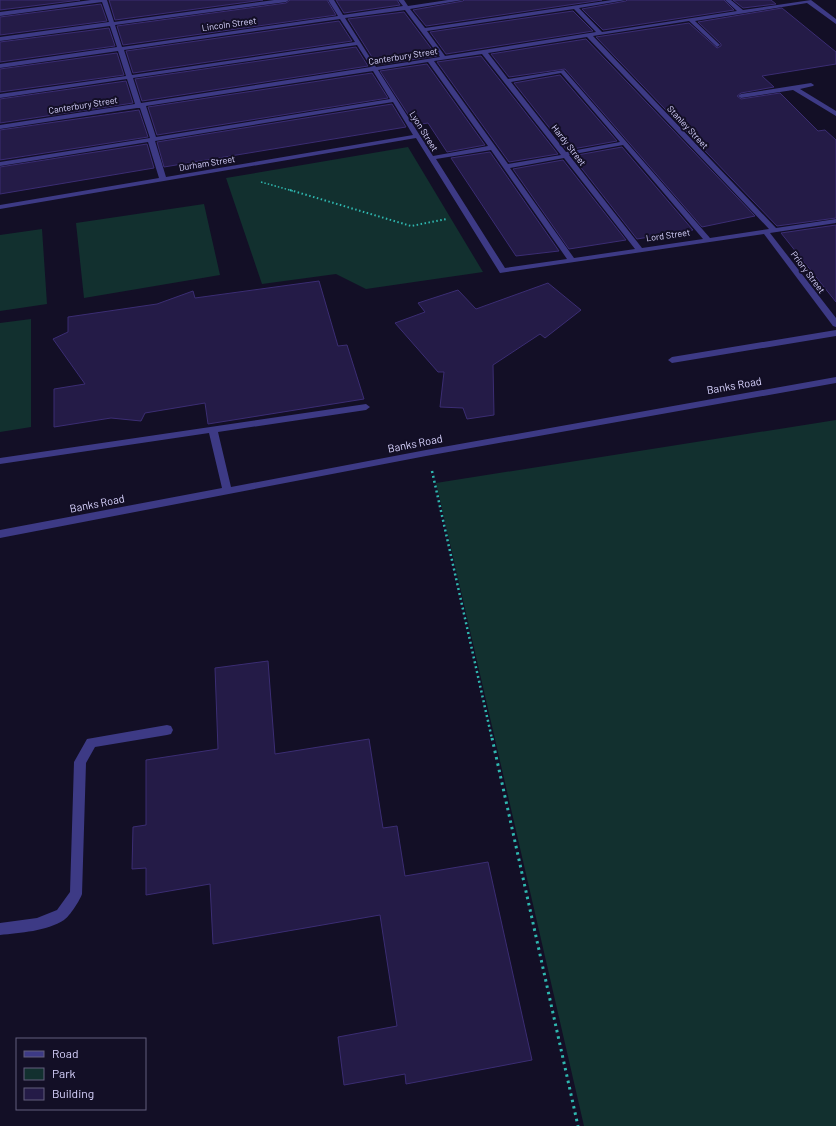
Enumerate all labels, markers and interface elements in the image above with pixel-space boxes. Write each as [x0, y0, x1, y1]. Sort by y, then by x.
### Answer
street label: Lincoln Street [201, 15, 257, 33]
street label: Canterbury Street [368, 45, 438, 67]
street label: Canterbury Street [48, 94, 118, 116]
street label: Stanley Street [665, 103, 711, 151]
street label: Lyon Street [407, 109, 441, 153]
street label: Hardy Street [550, 122, 588, 168]
street label: Durham Street [178, 153, 236, 173]
street label: Lord Street [645, 226, 691, 244]
street label: Priory Street [789, 249, 827, 295]
street label: Banks Road [705, 374, 763, 396]
street label: Banks Road [386, 431, 444, 455]
street label: Banks Road [68, 491, 126, 515]
legend [16, 1038, 146, 1110]
text: Road [52, 1046, 79, 1060]
text: Park [52, 1066, 76, 1080]
text: Building [52, 1086, 94, 1100]

